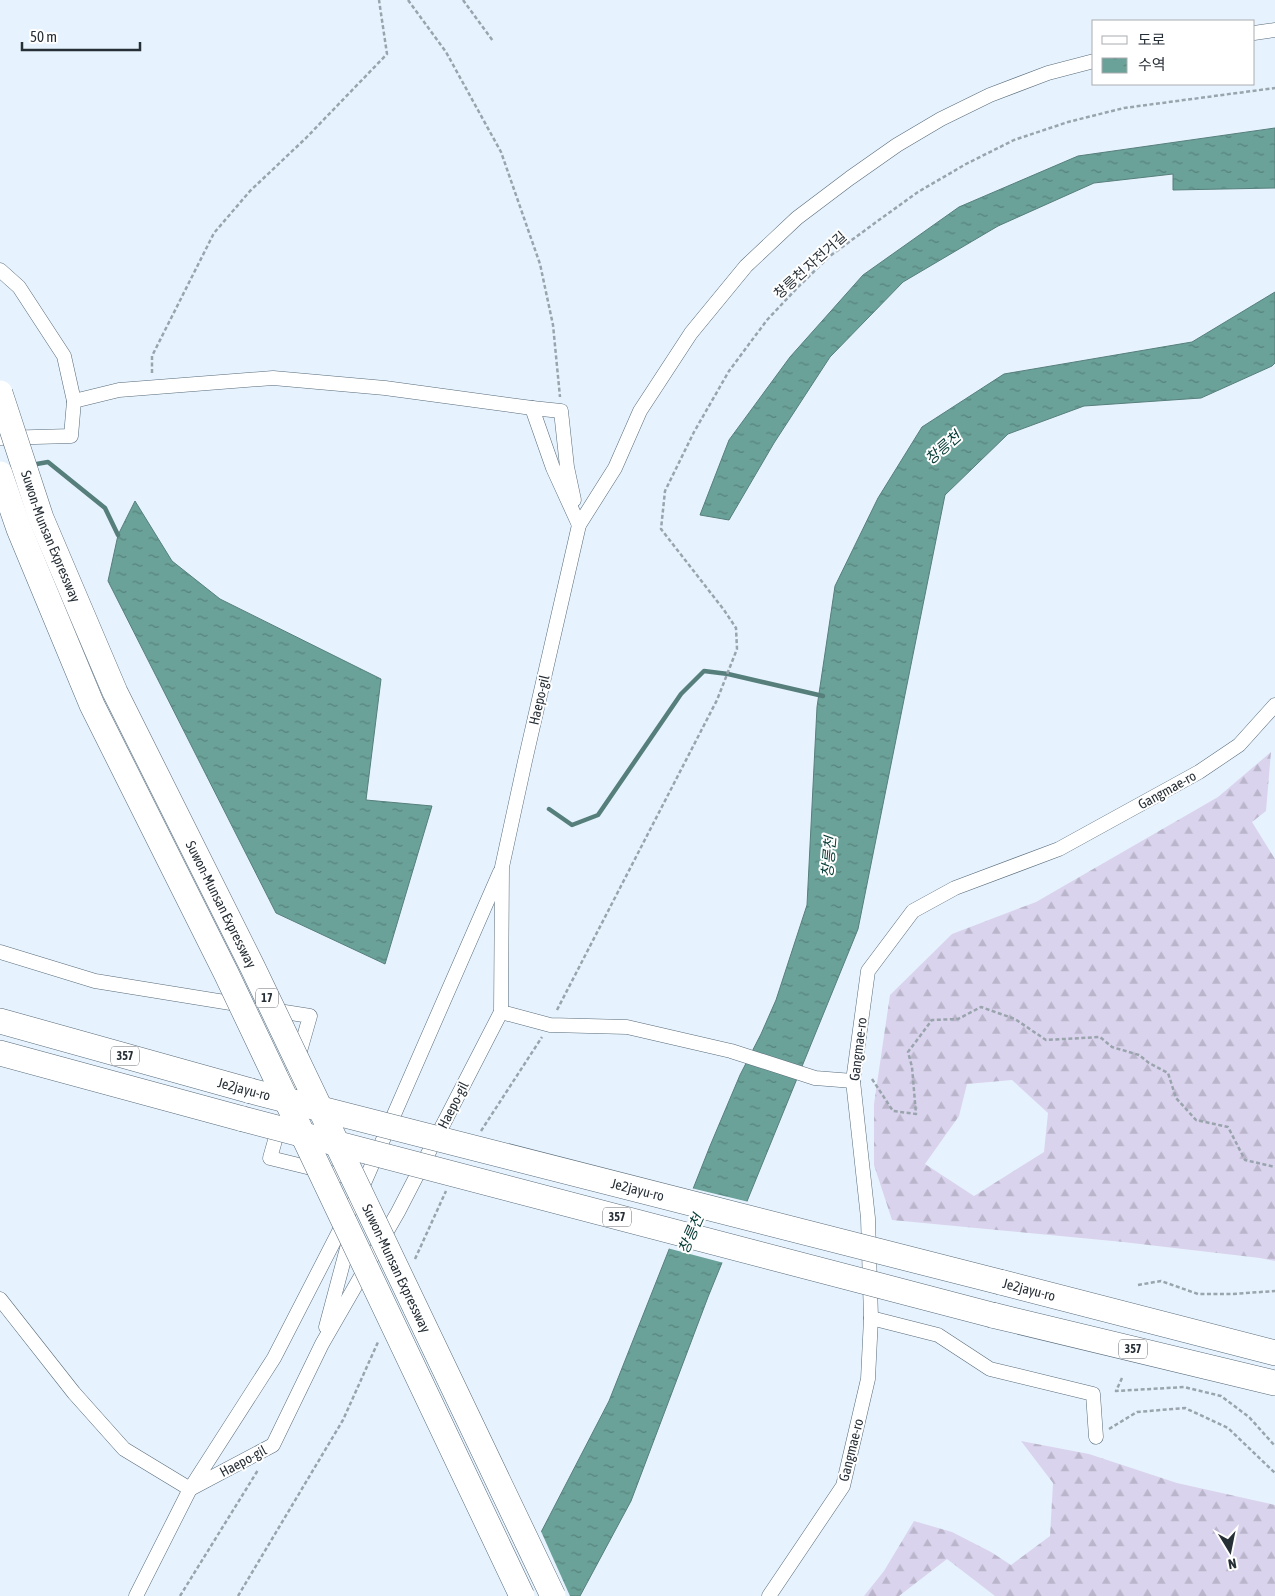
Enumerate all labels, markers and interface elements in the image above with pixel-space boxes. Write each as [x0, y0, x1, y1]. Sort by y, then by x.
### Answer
scale bar [22, 20, 140, 52]
legend [1092, 20, 1255, 85]
text: 50 m [30, 28, 57, 45]
text: 도로 [1138, 31, 1166, 48]
text: 수역 [1138, 56, 1166, 73]
street label: 창릉천 자전거길 [770, 228, 850, 302]
water label: 창릉천 [921, 426, 966, 468]
street label: Suwon-Munsan Expressway [18, 468, 84, 605]
street label: Haepo-gil [526, 673, 553, 726]
street label: Gangmae-ro [1135, 768, 1199, 812]
water label: 창릉천 [818, 833, 839, 878]
street label: Suwon-Munsan Expressway [183, 838, 260, 971]
road number: 17 [256, 988, 278, 1008]
street label: Gangmae-ro [846, 1016, 870, 1082]
road number: 357 [111, 1046, 139, 1066]
street label: Je2jayu-ro [216, 1074, 272, 1104]
street label: Haepo-gil [434, 1079, 472, 1131]
street label: Je2jayu-ro [610, 1175, 666, 1204]
street label: Suwon-Munsan Expressway [359, 1202, 434, 1335]
road number: 357 [603, 1208, 631, 1226]
water label: 창릉천 [674, 1209, 708, 1256]
street label: Je2jayu-ro [1001, 1275, 1057, 1304]
road number: 357 [1119, 1340, 1147, 1358]
street label: Gangmae-ro [836, 1417, 866, 1483]
street label: Haepo-gil [217, 1442, 269, 1480]
north arrow [1205, 1526, 1255, 1576]
text: N [1227, 1555, 1238, 1572]

